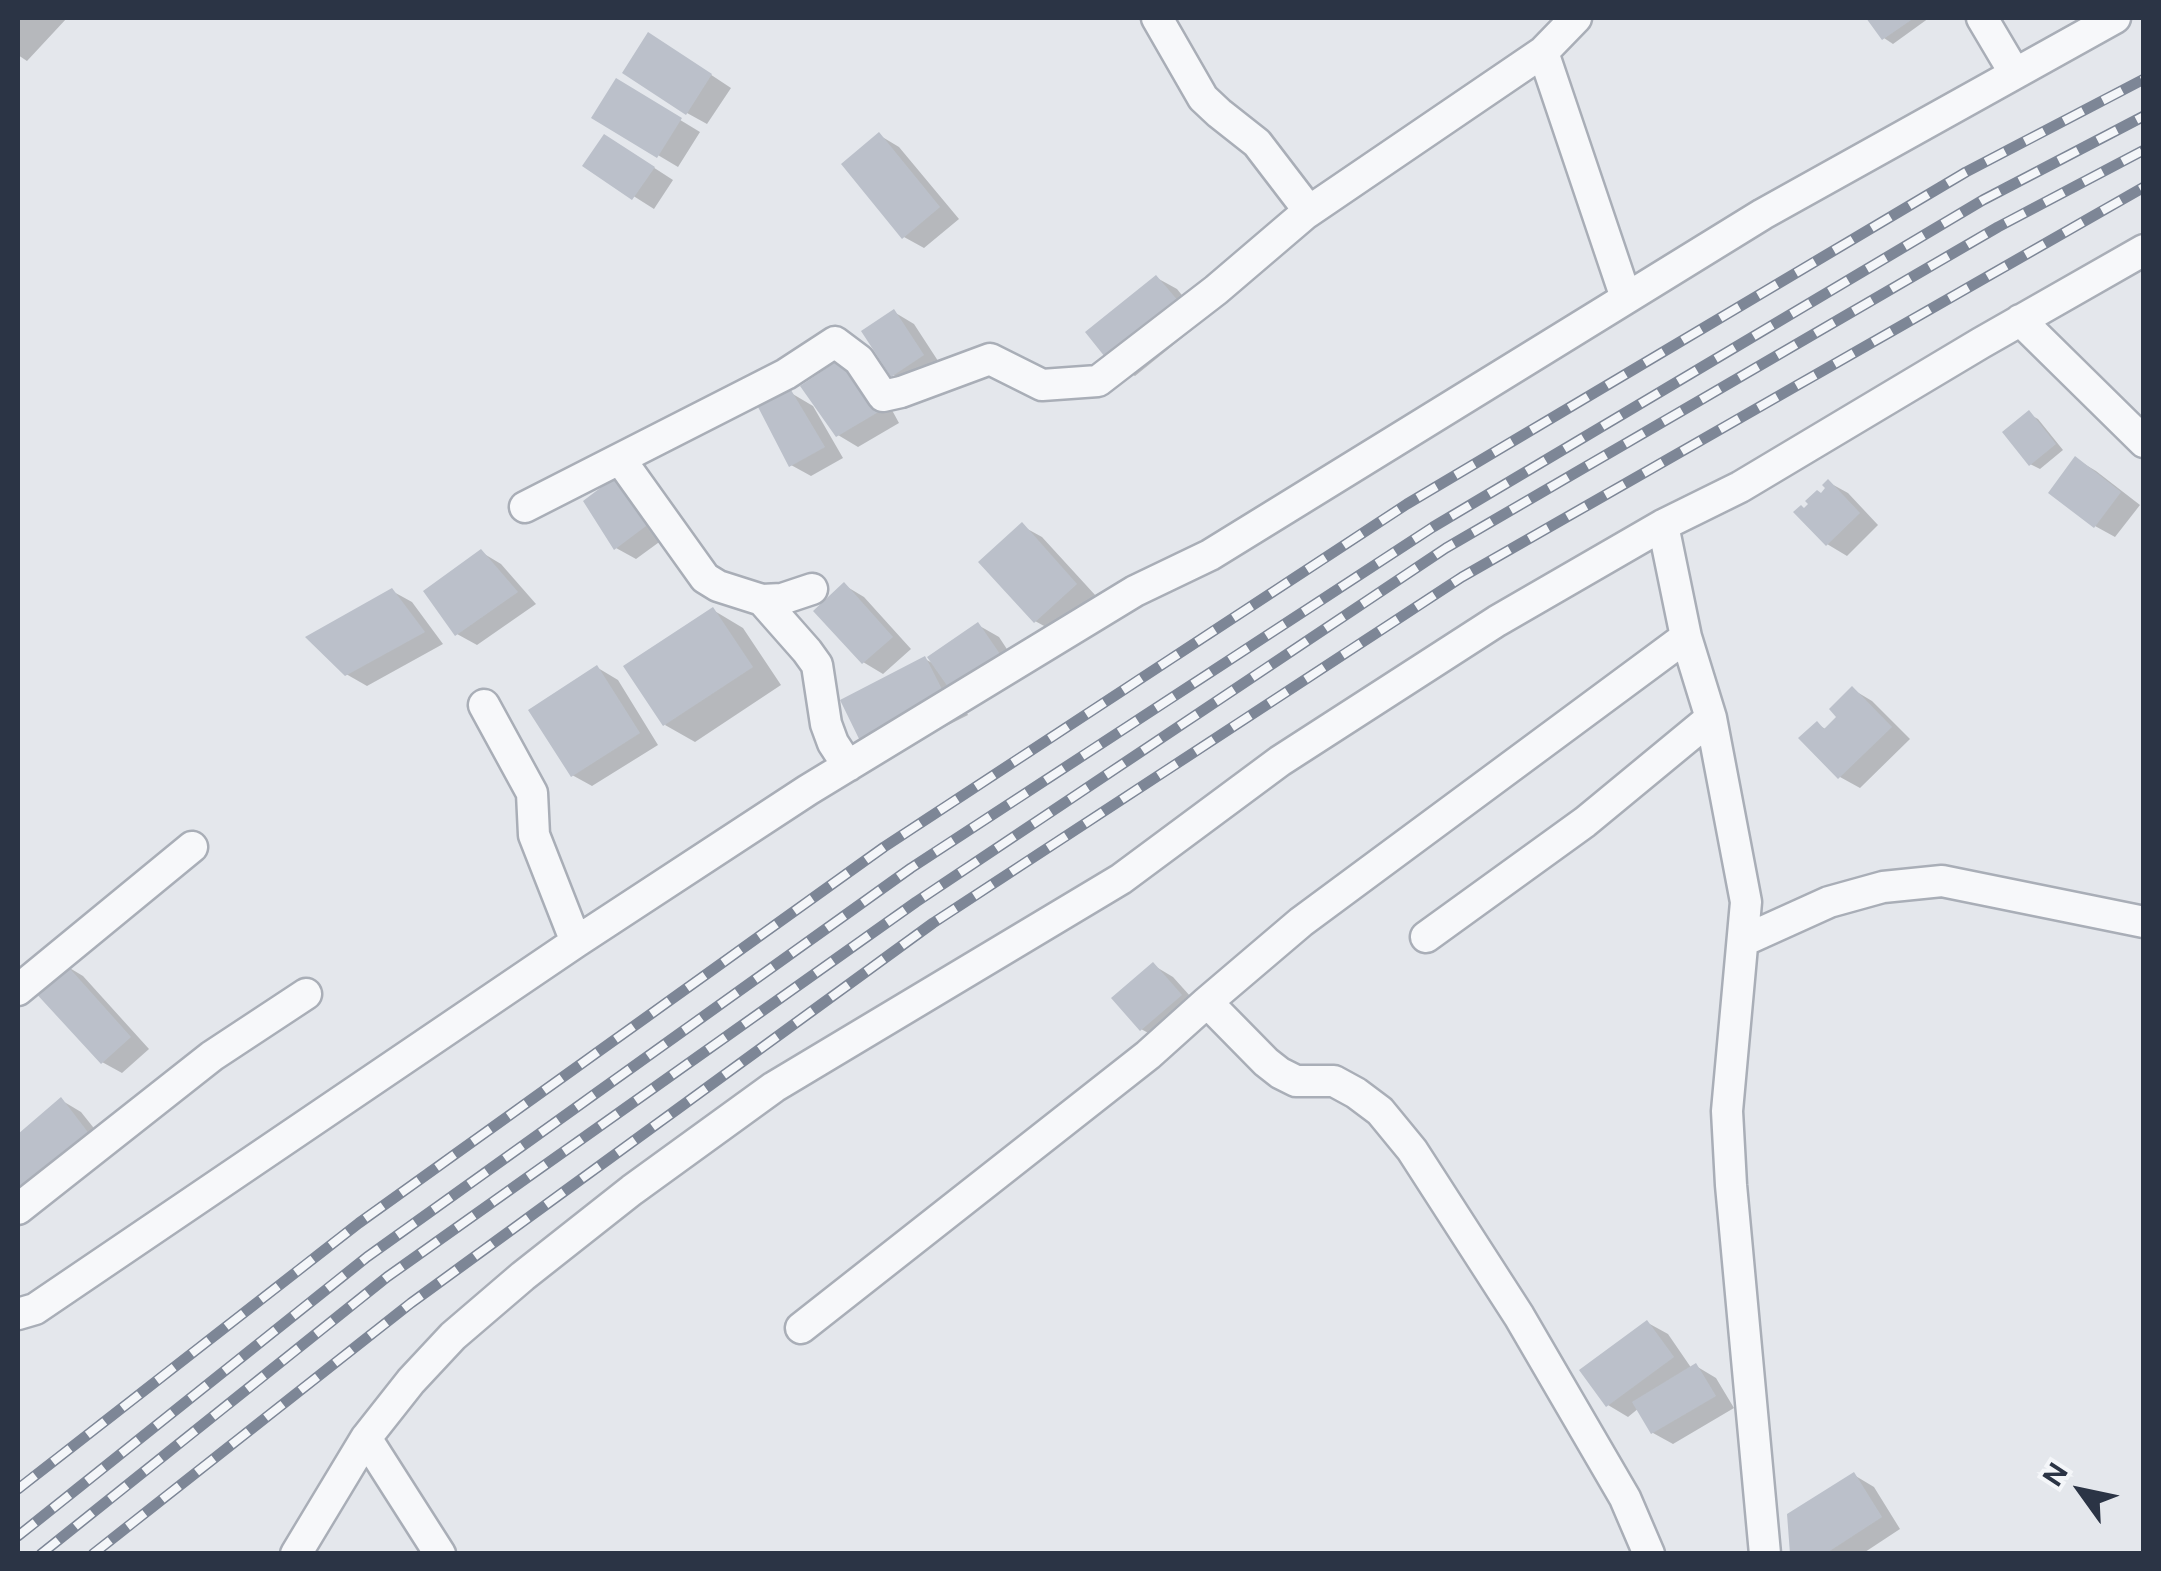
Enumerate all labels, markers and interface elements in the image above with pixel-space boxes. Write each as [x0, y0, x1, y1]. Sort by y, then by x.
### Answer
north arrow [2031, 1441, 2131, 1541]
text: N [2034, 1456, 2076, 1493]

